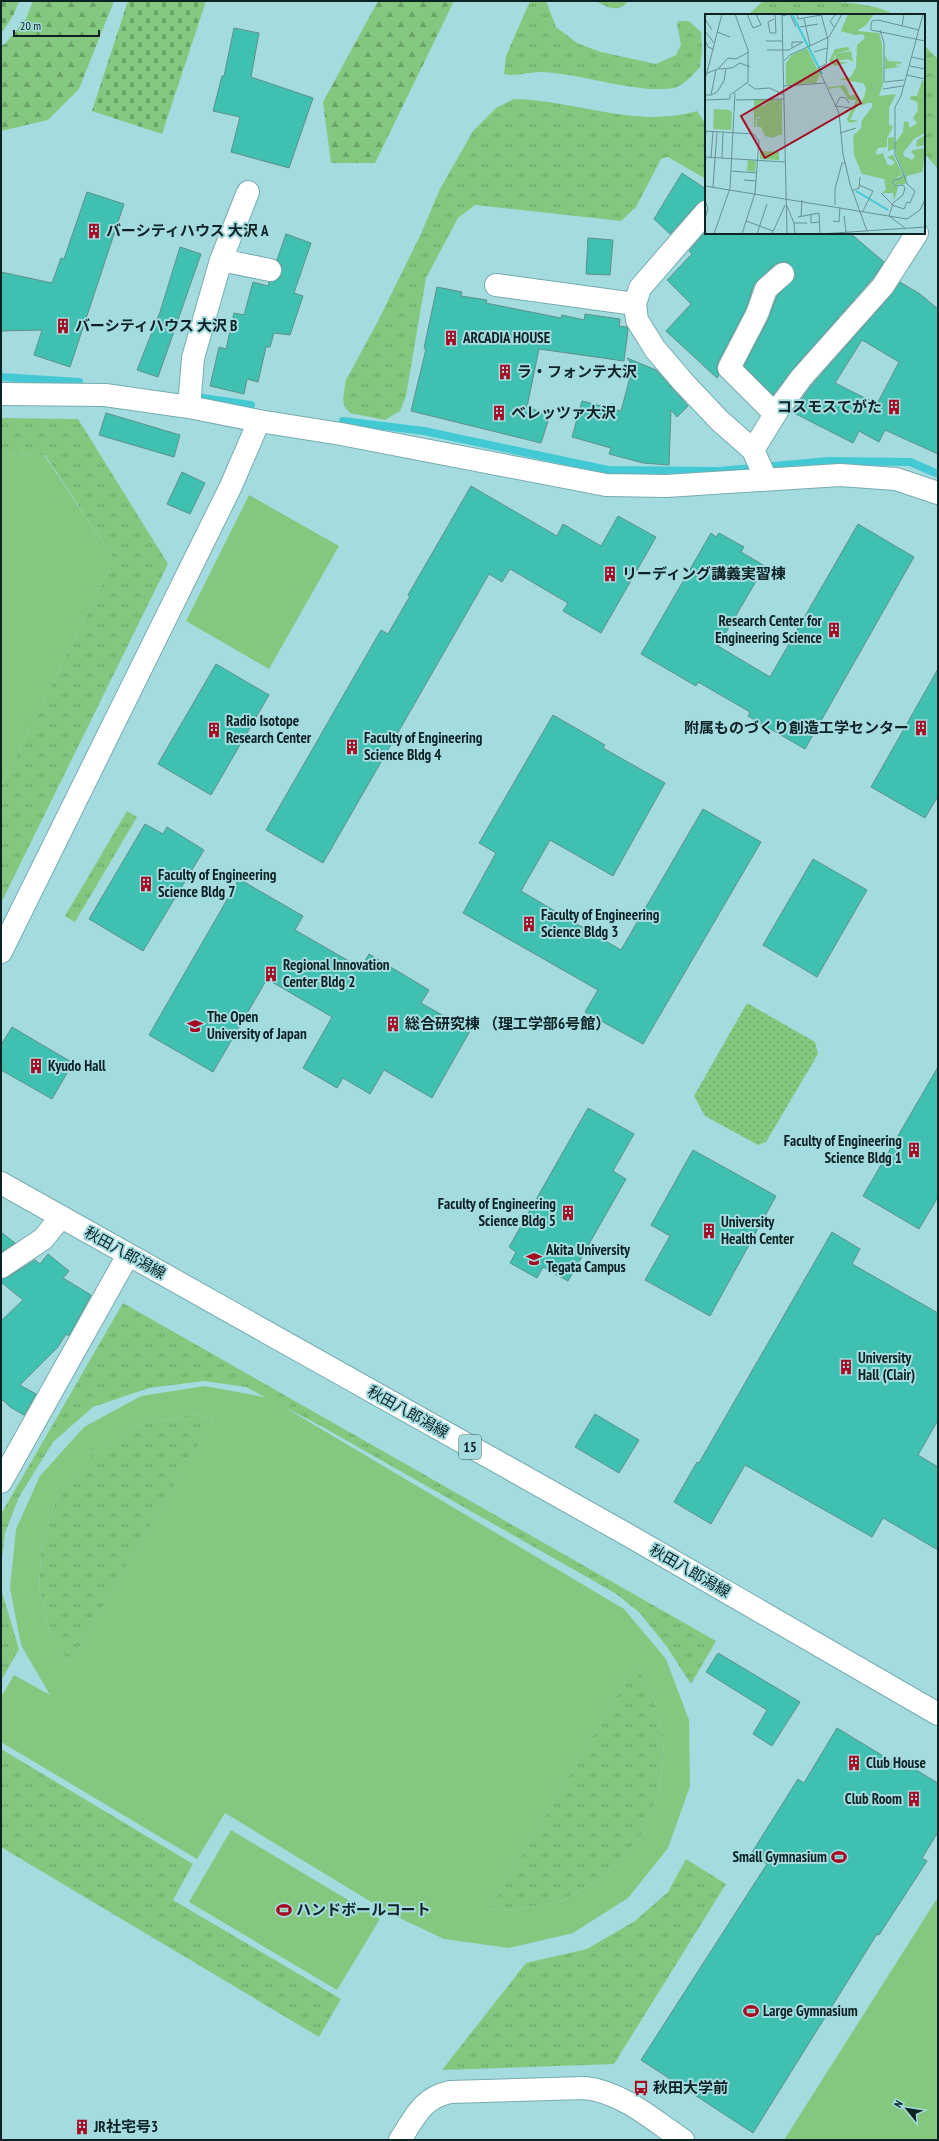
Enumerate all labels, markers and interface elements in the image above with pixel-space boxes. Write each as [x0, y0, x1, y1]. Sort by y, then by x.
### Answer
scale bar [14, 12, 99, 38]
inset map [705, 14, 925, 234]
text: 20 m [20, 18, 41, 33]
place label: バーシティハウス 大沢 A [106, 221, 269, 240]
building icon: バーシティハウス 大沢 A [85, 222, 103, 240]
place label: バーシティハウス 大沢 B [75, 316, 237, 335]
building icon: バーシティハウス 大沢 B [54, 317, 72, 335]
place label: ARCADIA HOUSE [462, 328, 550, 347]
building icon: ARCADIA HOUSE [442, 329, 460, 347]
place label: ラ・フォンテ大沢 [517, 362, 637, 381]
building icon: ラ・フォンテ大沢 [496, 363, 514, 381]
place label: コスモスてがた [777, 397, 882, 416]
building icon: コスモスてがた [885, 398, 903, 416]
place label: ベレッツァ大沢 [511, 403, 616, 422]
building icon: ベレッツァ大沢 [490, 404, 508, 422]
place label: リーディング講義実習棟 [622, 564, 786, 583]
building icon: リーディング講義実習棟 [601, 565, 619, 583]
place label: Research Center for Engineering Science [715, 611, 823, 647]
building icon: Research Center for Engineering Science [825, 621, 843, 639]
place label: Radio Isotope Research Center [226, 711, 312, 747]
place label: 附属ものづくり創造工学センター [684, 718, 909, 737]
building icon: 附属ものづくり創造工学センター [912, 719, 930, 737]
building icon: Radio Isotope Research Center [205, 721, 223, 739]
place label: Faculty of Engineering Science Bldg 4 [364, 728, 483, 764]
building icon: Faculty of Engineering Science Bldg 4 [343, 738, 361, 756]
place label: Faculty of Engineering Science Bldg 7 [158, 865, 277, 901]
building icon: Faculty of Engineering Science Bldg 7 [137, 875, 155, 893]
place label: Faculty of Engineering Science Bldg 3 [541, 905, 660, 941]
building icon: Faculty of Engineering Science Bldg 3 [520, 915, 538, 933]
place label: Regional Innovation Center Bldg 2 [283, 955, 390, 991]
building icon: Regional Innovation Center Bldg 2 [262, 965, 280, 983]
place label: The Open University of Japan [207, 1007, 307, 1043]
place label: 総合研究棟 （理工学部6号館） [405, 1014, 610, 1033]
building icon: 総合研究棟 （理工学部6号館） [384, 1015, 402, 1033]
school or university icon: The Open University of Japan [186, 1017, 204, 1035]
place label: Kyudo Hall [48, 1056, 106, 1075]
building icon: Kyudo Hall [27, 1057, 45, 1075]
place label: Faculty of Engineering Science Bldg 1 [784, 1131, 902, 1167]
building icon: Faculty of Engineering Science Bldg 1 [905, 1141, 923, 1159]
place label: Faculty of Engineering Science Bldg 5 [438, 1194, 556, 1230]
building icon: Faculty of Engineering Science Bldg 5 [559, 1204, 577, 1222]
place label: University Health Center [721, 1212, 795, 1248]
street label: 秋田八郎潟線 [81, 1222, 169, 1283]
building icon: University Health Center [700, 1222, 718, 1240]
place label: Akita University Tegata Campus [545, 1240, 631, 1276]
school or university icon: Akita University Tegata Campus [525, 1250, 543, 1268]
place label: University Hall (Clair) [858, 1348, 915, 1384]
building icon: University Hall (Clair) [837, 1358, 855, 1376]
street label: 秋田八郎潟線 [364, 1381, 452, 1442]
road number: 15 [459, 1435, 481, 1459]
street label: 秋田八郎潟線 [647, 1540, 734, 1601]
place label: Club House [866, 1753, 926, 1772]
building icon: Club House [845, 1754, 863, 1772]
place label: Club Room [845, 1789, 902, 1808]
building icon: Club Room [905, 1790, 923, 1808]
place label: Small Gymnasium [732, 1847, 827, 1866]
sports icon: Small Gymnasium [830, 1848, 848, 1866]
place label: ハンドボールコート [296, 1900, 431, 1919]
sports icon: ハンドボールコート [275, 1901, 293, 1919]
place label: Large Gymnasium [763, 2001, 858, 2020]
sports icon: Large Gymnasium [742, 2002, 760, 2020]
place label: 秋田大学前 [653, 2078, 728, 2097]
bus stop icon: 秋田大学前 [632, 2079, 650, 2097]
north arrow [887, 2089, 927, 2129]
text: N [891, 2098, 906, 2110]
place label: JR社宅号3 [93, 2117, 158, 2136]
building icon: JR社宅号3 [73, 2118, 91, 2136]

